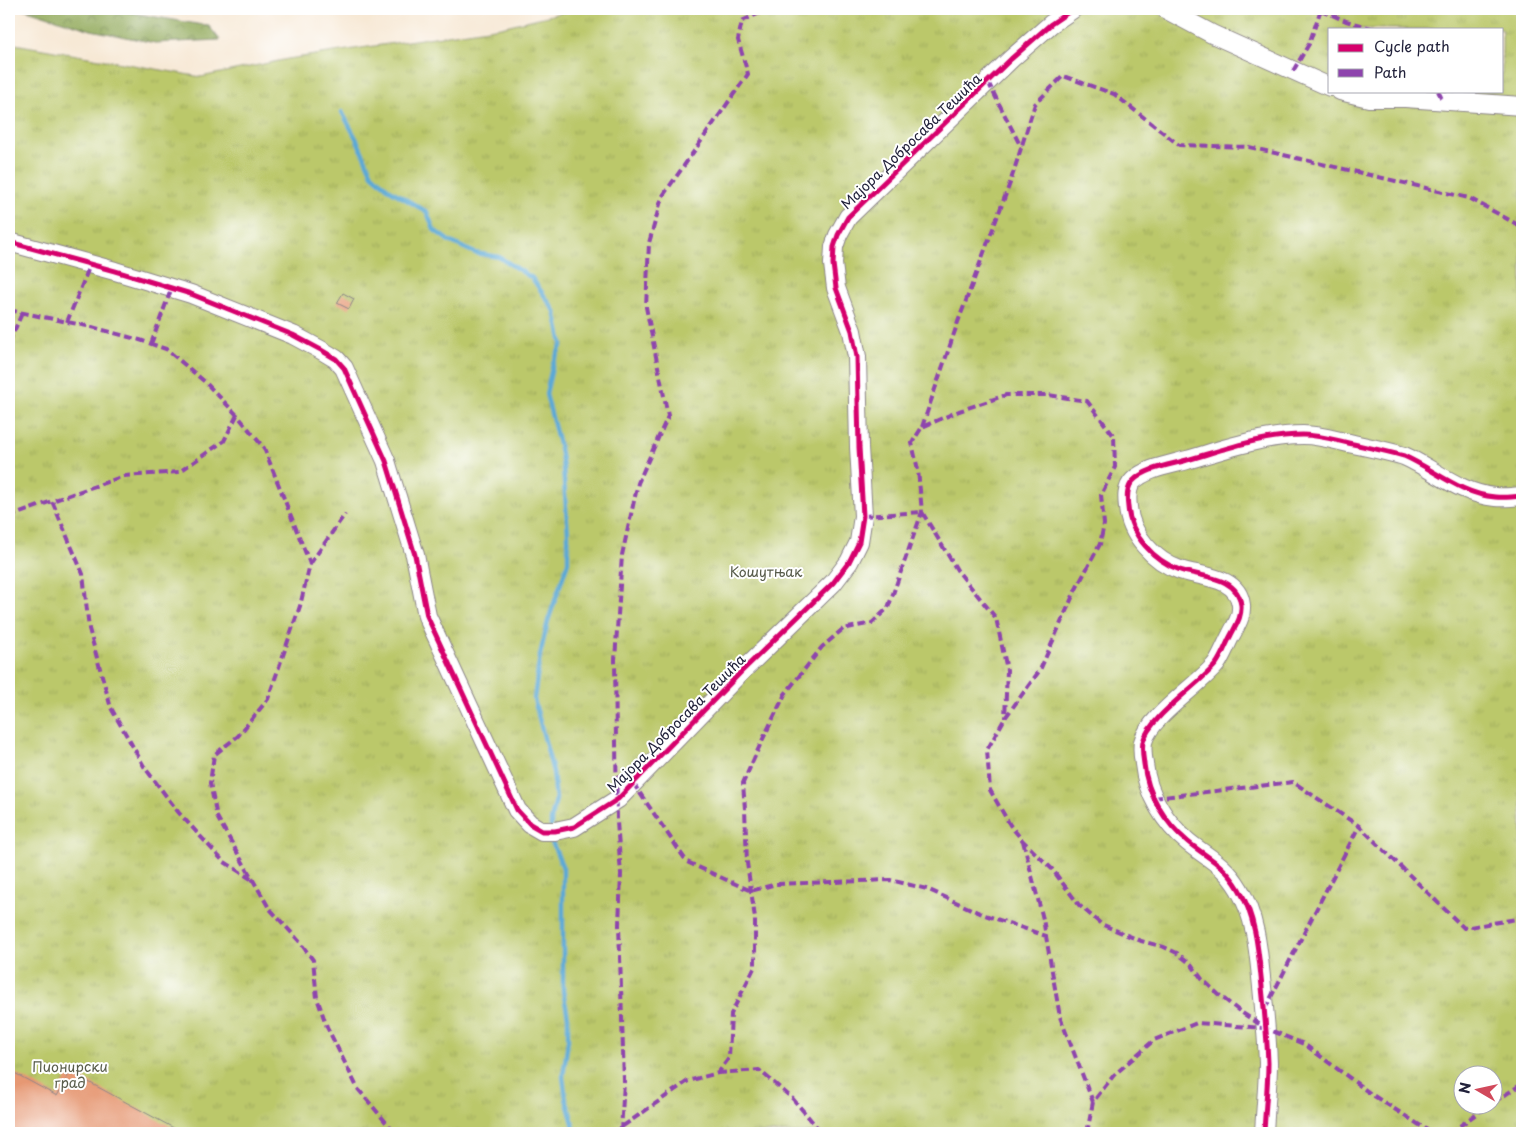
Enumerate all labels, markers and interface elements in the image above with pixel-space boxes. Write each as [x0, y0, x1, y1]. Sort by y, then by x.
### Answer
legend [1328, 28, 1504, 92]
text: Cycle path [1374, 34, 1450, 57]
text: Path [1374, 60, 1406, 83]
street label: Мајора Добросава Тешића [836, 68, 986, 214]
park label: Кошутњак [730, 561, 803, 582]
street label: Мајора Добросава Тешића [602, 649, 750, 797]
park label: Пионирски град [32, 1056, 108, 1093]
north arrow [1454, 1064, 1504, 1114]
text: N [1453, 1081, 1476, 1095]

